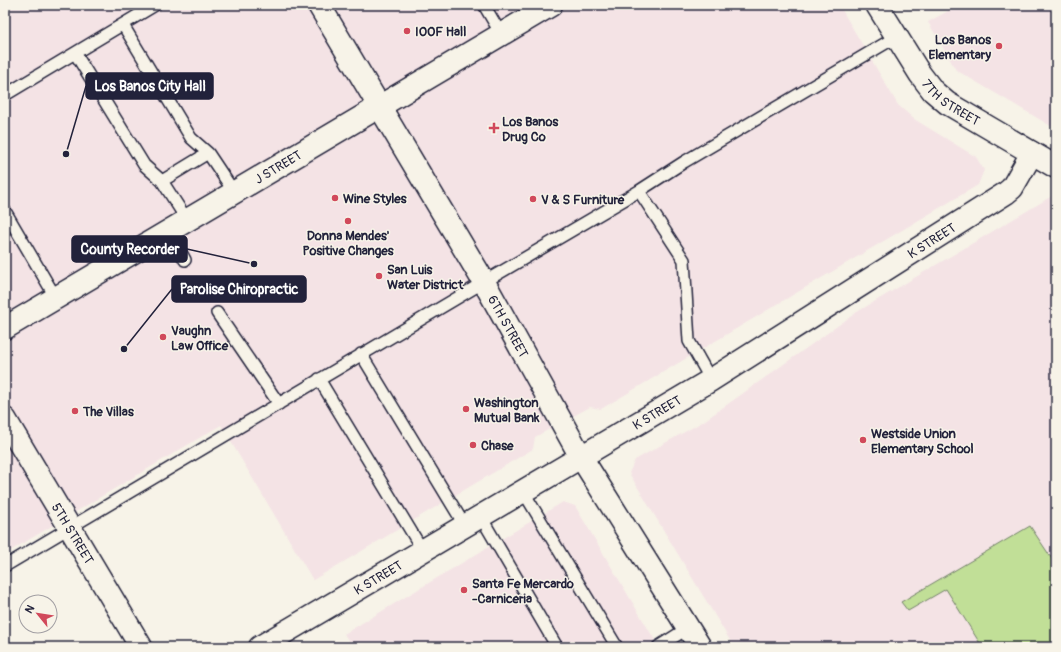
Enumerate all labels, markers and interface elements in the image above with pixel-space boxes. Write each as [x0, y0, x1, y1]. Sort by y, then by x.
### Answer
place label: IOOF Hall [415, 24, 466, 40]
marker: IOOF Hall [402, 26, 412, 36]
place label: Los Banos Elementary [928, 32, 991, 63]
marker: Los Banos Elementary [994, 41, 1004, 51]
callout: Los Banos City Hall [86, 73, 213, 99]
street label: 7TH STREET [918, 77, 982, 129]
text: Los Banos City Hall [94, 78, 206, 95]
place label: Los Banos Drug Co [502, 114, 559, 145]
marker: Los Banos Drug Co [489, 123, 499, 133]
street label: J STREET [252, 147, 305, 188]
place label: Wine Styles [343, 191, 407, 207]
place label: V & S Furniture [541, 192, 625, 208]
marker: Wine Styles [330, 193, 340, 203]
marker: V & S Furniture [528, 194, 538, 204]
marker: Donna Mendes' Positive Changes [343, 216, 353, 226]
street label: K STREET [905, 220, 959, 262]
place label: Donna Mendes' Positive Changes [302, 228, 394, 259]
callout: County Recorder [72, 236, 187, 262]
text: County Recorder [81, 241, 180, 258]
place label: San Luis Water District [387, 262, 464, 293]
marker: San Luis Water District [374, 271, 384, 281]
callout: Parolise Chiropractic [172, 276, 306, 302]
text: Parolise Chiropractic [180, 281, 298, 298]
street label: 6TH STREET [484, 293, 531, 361]
place label: Vaughn Law Office [171, 323, 229, 354]
marker: Vaughn Law Office [158, 332, 168, 342]
street label: K STREET [630, 392, 684, 434]
place label: Washington Mutual Bank [474, 395, 540, 426]
place label: The Villas [82, 404, 134, 420]
marker: Washington Mutual Bank [461, 404, 471, 414]
marker: The Villas [70, 406, 80, 416]
place label: Westside Union Elementary School [871, 426, 974, 457]
marker: Westside Union Elementary School [858, 435, 868, 445]
place label: Chase [481, 438, 514, 454]
marker: Chase [468, 440, 478, 450]
street label: 5TH STREET [48, 500, 97, 567]
street label: K STREET [351, 557, 406, 599]
place label: Santa Fe Mercardo -Carniceria [472, 576, 574, 607]
marker: Santa Fe Mercardo -Carniceria [459, 585, 469, 595]
north arrow [18, 594, 58, 634]
text: N [22, 602, 38, 616]

